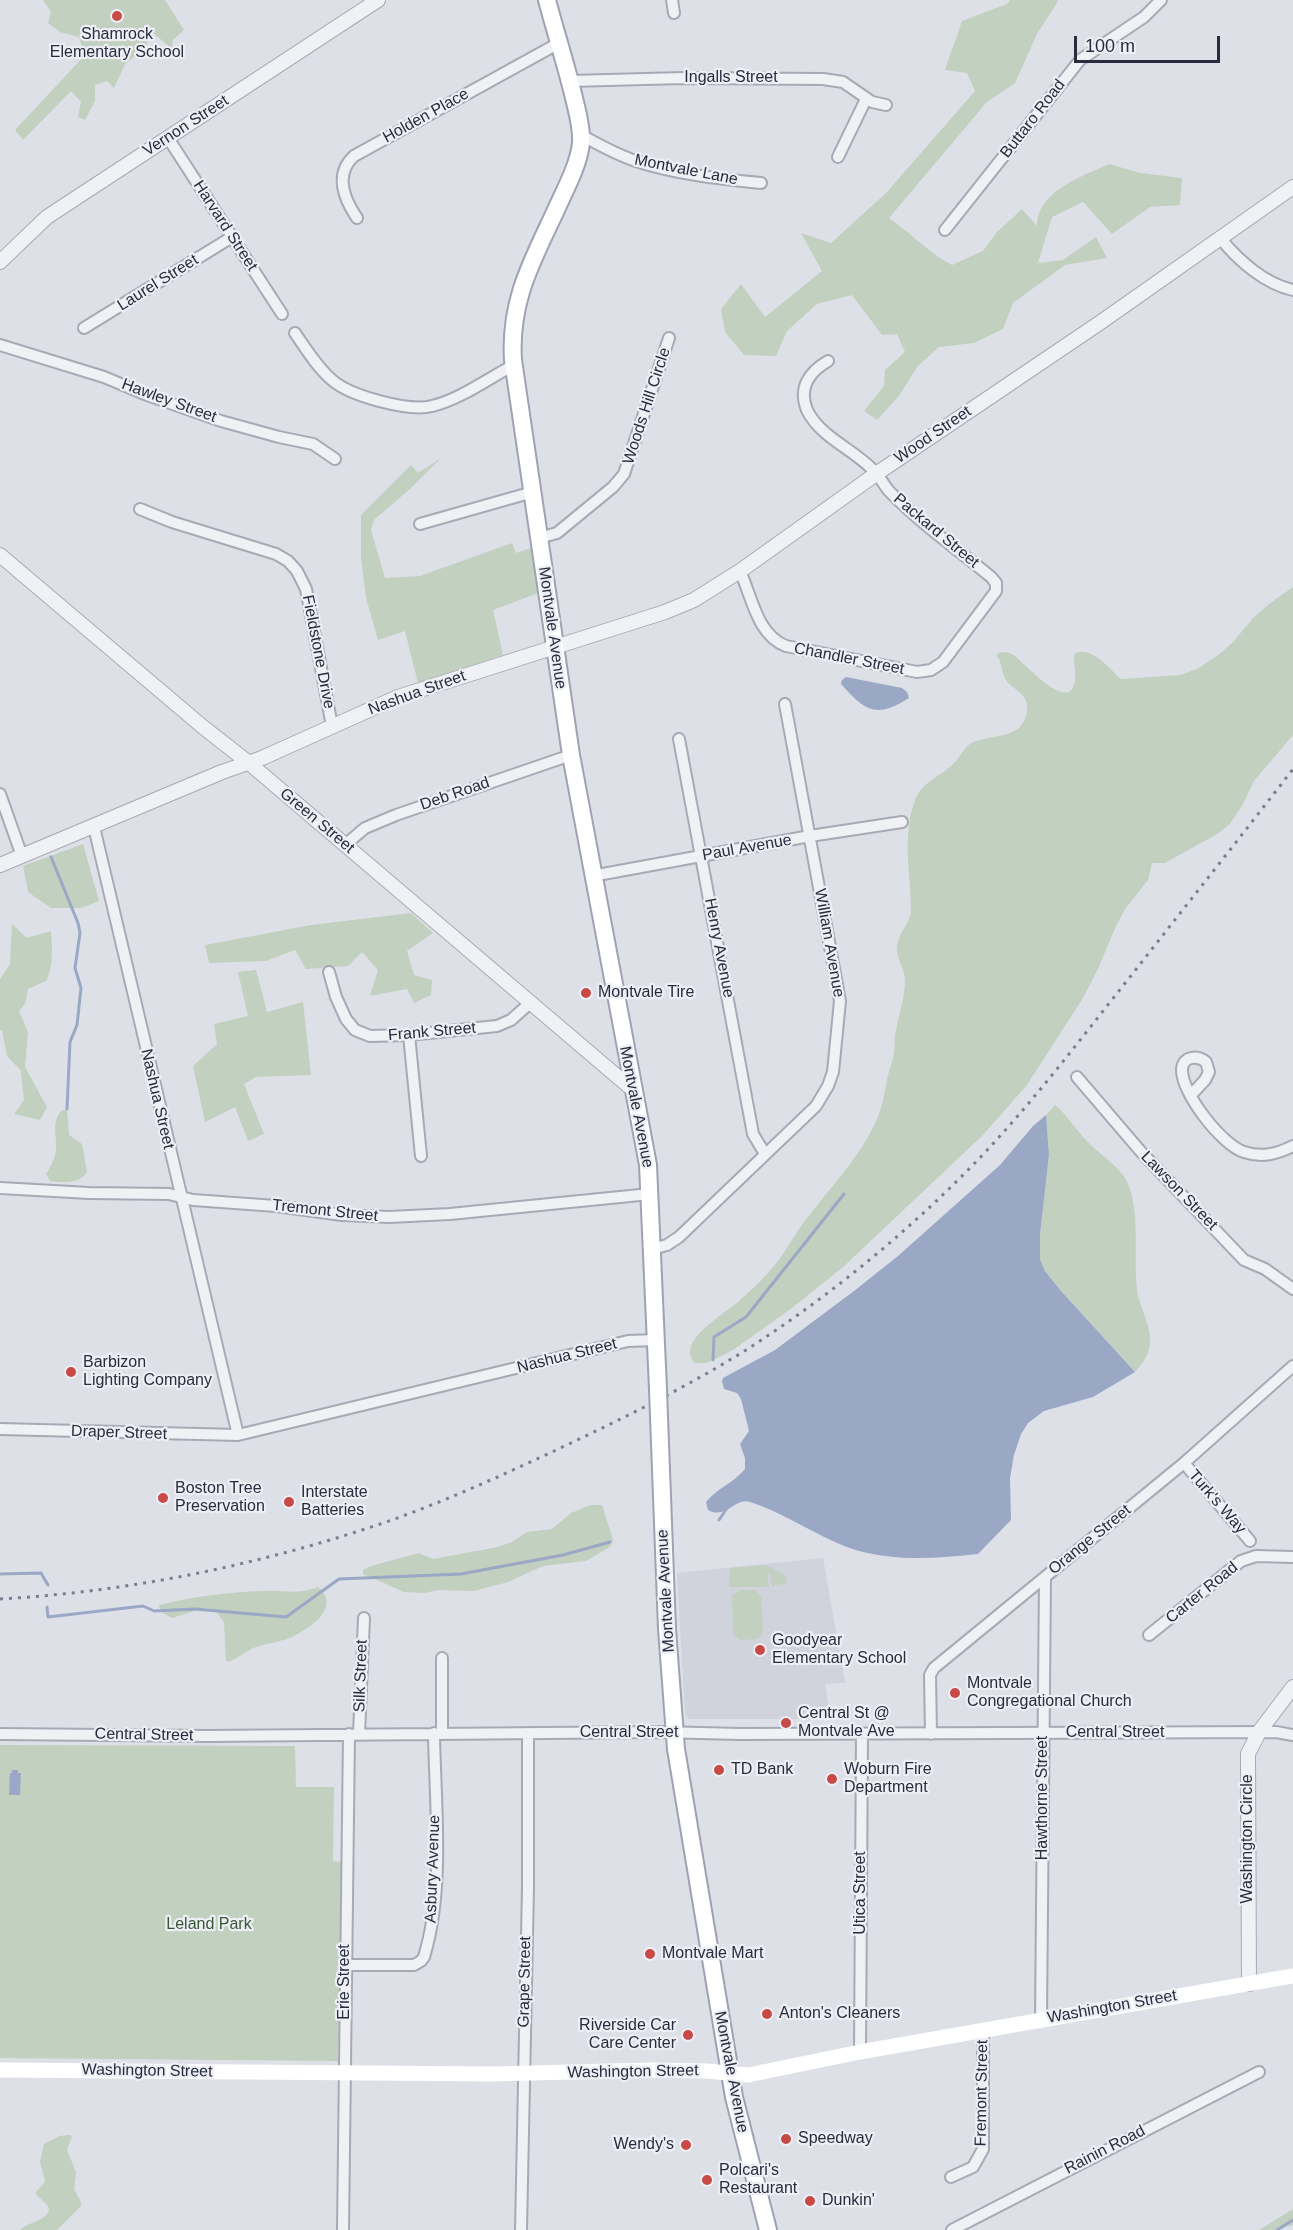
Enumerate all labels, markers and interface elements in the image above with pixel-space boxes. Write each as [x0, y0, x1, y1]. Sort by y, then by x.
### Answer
marker: Shamrock Elementary School [110, 9, 124, 23]
scale bar [1077, 24, 1222, 62]
place label: Shamrock Elementary School [50, 25, 184, 63]
text: 100 m [1085, 36, 1135, 56]
street label: Ingalls Street [684, 68, 778, 88]
street label: Buttaro Road [996, 76, 1070, 162]
street label: Holden Place [380, 85, 472, 147]
street label: Vernon Street [140, 91, 232, 161]
street label: Montvale Lane [633, 151, 739, 189]
street label: Harvard Street [189, 177, 261, 275]
street label: Laurel Street [114, 251, 202, 315]
street label: Woods Hill Circle [619, 345, 675, 467]
street label: Hawley Street [119, 375, 219, 427]
street label: Wood Street [891, 402, 975, 468]
street label: Packard Street [889, 490, 983, 572]
street label: Montvale Avenue [534, 566, 570, 690]
street label: Fieldstone Drive [298, 593, 338, 711]
street label: Chandler Street [792, 639, 906, 679]
street label: Nashua Street [366, 666, 468, 720]
street label: Deb Road [418, 773, 492, 815]
street label: Green Street [276, 784, 358, 858]
street label: Paul Avenue [701, 831, 793, 865]
street label: William Avenue [810, 887, 848, 999]
street label: Henry Avenue [700, 897, 738, 999]
place label: Montvale Tire [598, 983, 694, 1003]
marker: Montvale Tire [579, 986, 593, 1000]
street label: Frank Street [387, 1019, 477, 1045]
street label: Montvale Avenue [615, 1045, 657, 1169]
street label: Nashua Street [136, 1047, 178, 1151]
street label: Lawson Street [1137, 1148, 1221, 1234]
street label: Tremont Street [271, 1196, 379, 1226]
street label: Nashua Street [515, 1334, 619, 1378]
place label: Barbizon Lighting Company [83, 1353, 212, 1391]
marker: Barbizon Lighting Company [64, 1365, 78, 1379]
street label: Draper Street [71, 1422, 167, 1444]
street label: Turk's Way [1184, 1466, 1250, 1538]
place label: Boston Tree Preservation [175, 1479, 265, 1517]
place label: Interstate Batteries [301, 1483, 368, 1521]
marker: Boston Tree Preservation [156, 1491, 170, 1505]
marker: Interstate Batteries [282, 1495, 296, 1509]
street label: Orange Street [1045, 1501, 1135, 1579]
street label: Montvale Avenue [653, 1529, 679, 1653]
street label: Carter Road [1162, 1558, 1242, 1628]
place label: Goodyear Elementary School [772, 1631, 906, 1669]
street label: Silk Street [350, 1639, 372, 1713]
marker: Goodyear Elementary School [753, 1643, 767, 1657]
place label: Montvale Congregational Church [967, 1674, 1132, 1712]
marker: Montvale Congregational Church [948, 1686, 962, 1700]
place label: Central St @ Montvale Ave [798, 1704, 895, 1742]
marker: Central St @ Montvale Ave [779, 1716, 793, 1730]
street label: Central Street [580, 1723, 678, 1743]
street label: Central Street [1066, 1723, 1164, 1743]
street label: Central Street [94, 1725, 194, 1745]
street label: Hawthorne Street [1033, 1736, 1053, 1860]
place label: TD Bank [731, 1760, 793, 1780]
place label: Woburn Fire Department [844, 1760, 932, 1798]
marker: TD Bank [712, 1763, 726, 1777]
marker: Woburn Fire Department [825, 1772, 839, 1786]
street label: Washington Circle [1238, 1774, 1258, 1904]
street label: Asbury Avenue [422, 1815, 444, 1923]
street label: Utica Street [851, 1851, 871, 1935]
park label: Leland Park [166, 1915, 252, 1935]
street label: Grape Street [515, 1936, 535, 2028]
street label: Erie Street [335, 1944, 355, 2020]
place label: Montvale Mart [662, 1944, 763, 1964]
marker: Montvale Mart [643, 1947, 657, 1961]
street label: Washington Street [1046, 1986, 1178, 2028]
place label: Anton's Cleaners [779, 2004, 900, 2024]
marker: Anton's Cleaners [760, 2007, 774, 2021]
street label: Montvale Avenue [710, 2010, 752, 2134]
place label: Riverside Car Care Center [579, 2016, 676, 2054]
marker: Riverside Car Care Center [681, 2028, 695, 2042]
street label: Fremont Street [971, 2039, 993, 2147]
street label: Washington Street [81, 2060, 213, 2082]
street label: Washington Street [567, 2061, 699, 2083]
street label: Rainin Road [1061, 2121, 1149, 2179]
place label: Speedway [798, 2129, 873, 2149]
marker: Speedway [779, 2132, 793, 2146]
place label: Wendy's [613, 2135, 674, 2155]
marker: Wendy's [679, 2138, 693, 2152]
place label: Polcari's Restaurant [719, 2161, 797, 2199]
marker: Polcari's Restaurant [700, 2173, 714, 2187]
place label: Dunkin' [822, 2191, 875, 2211]
marker: Dunkin' [803, 2194, 817, 2208]

